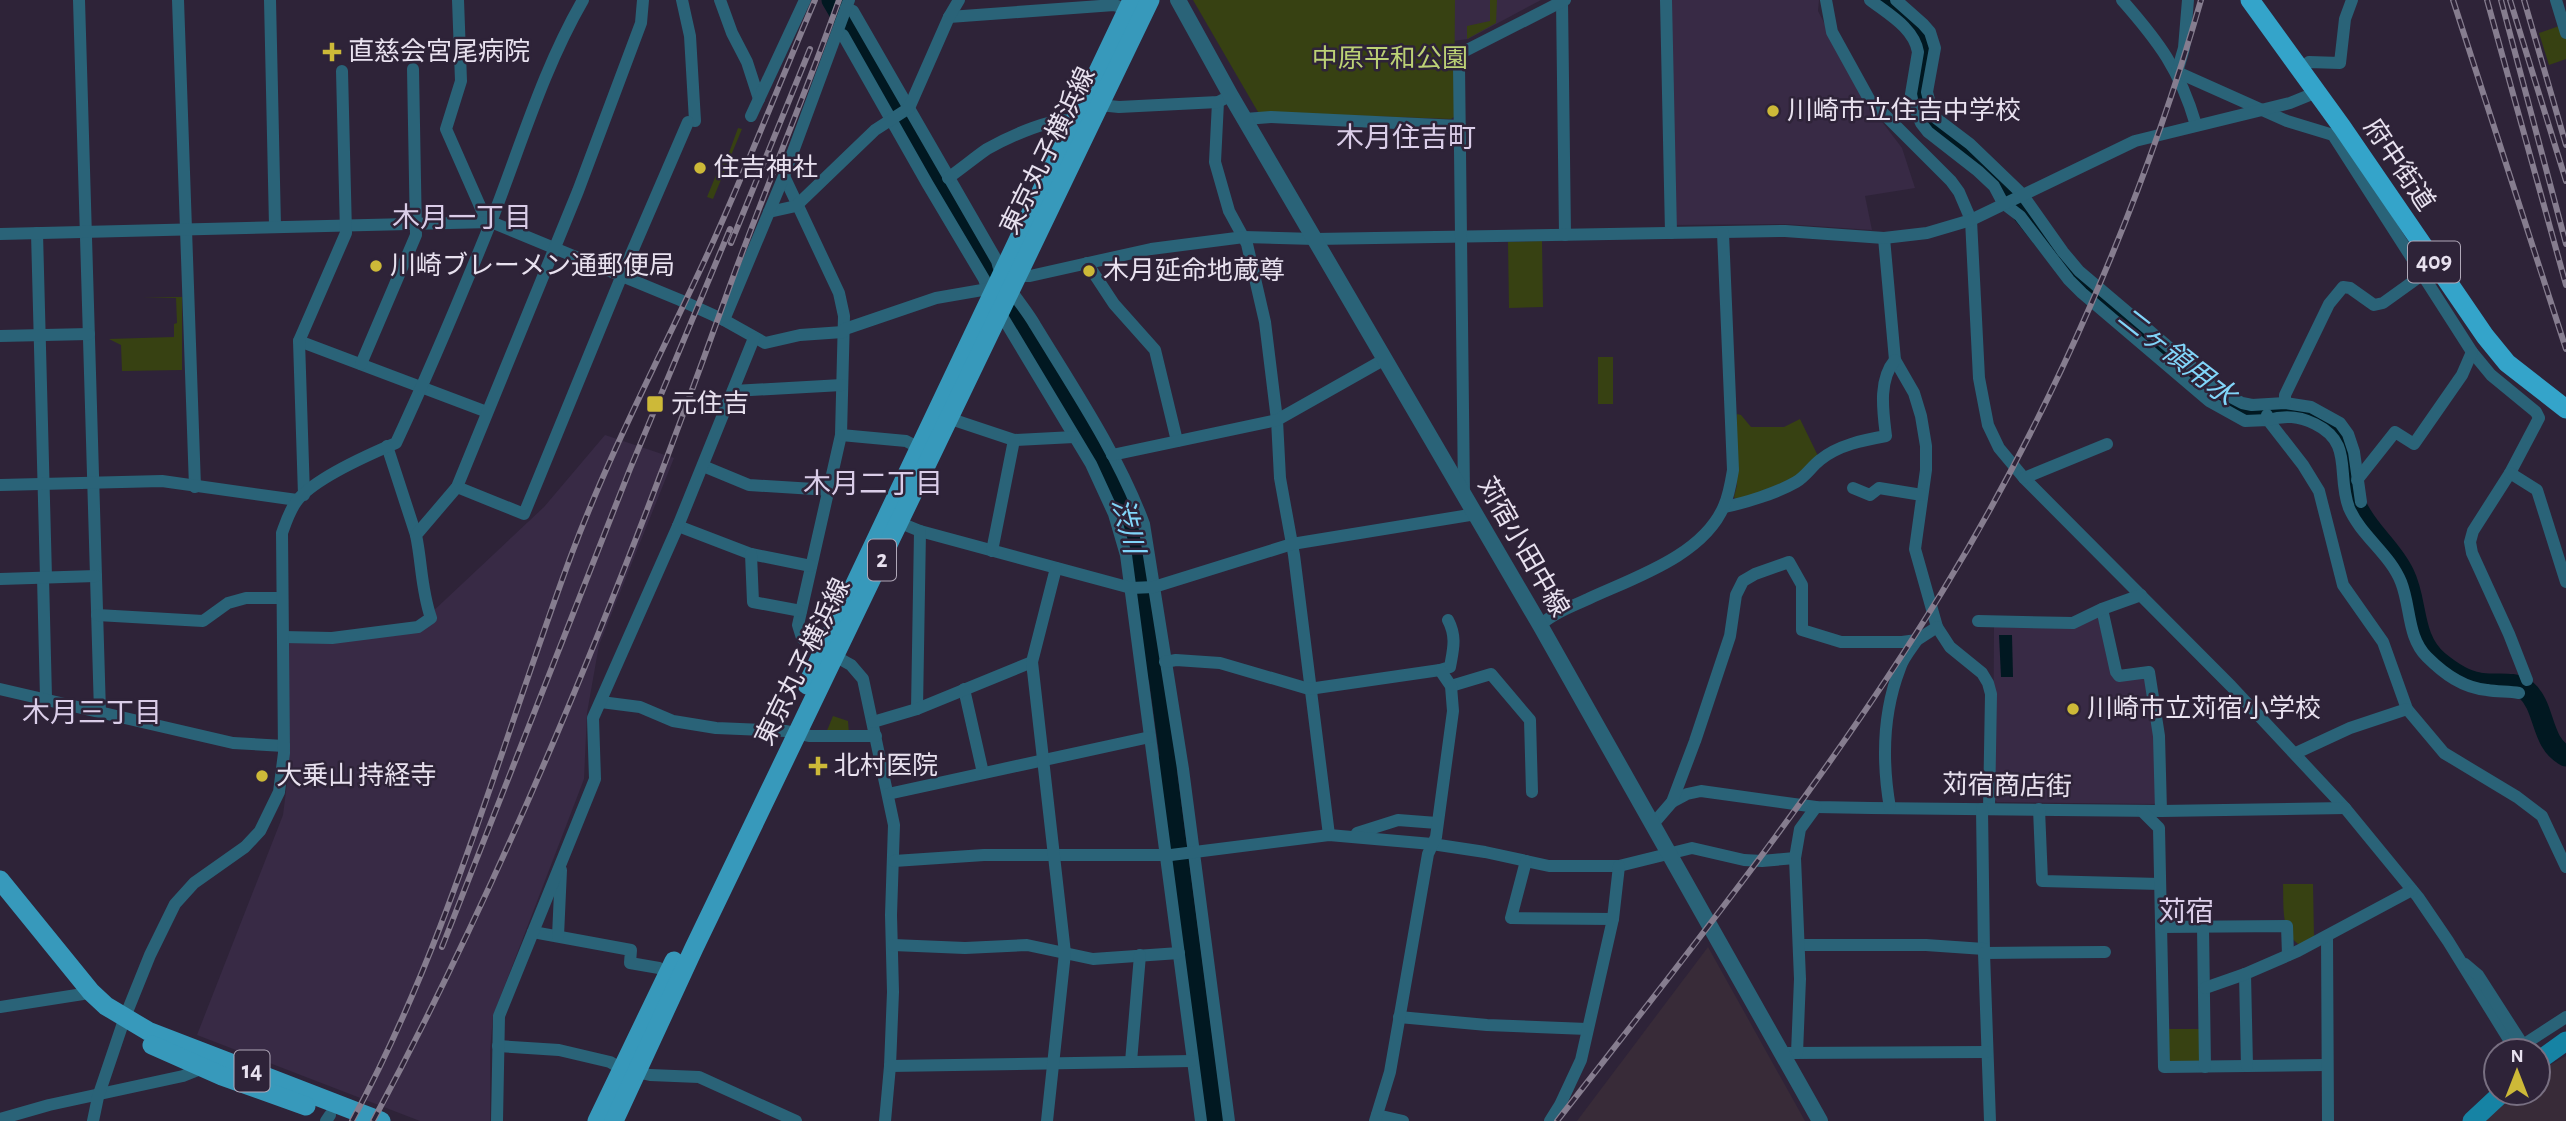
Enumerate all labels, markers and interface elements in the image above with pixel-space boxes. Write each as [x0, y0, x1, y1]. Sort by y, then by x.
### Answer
place label: 直慈会宮尾病院 [348, 37, 530, 65]
marker: 直慈会宮尾病院 [322, 42, 342, 62]
park label: 中原平和公園 [1312, 45, 1468, 72]
street label: 東京丸子横浜線 [996, 63, 1100, 238]
place label: 川崎市立住吉中学校 [1787, 96, 2021, 124]
marker: 川崎市立住吉中学校 [1765, 103, 1781, 119]
street label: 府中街道 [2359, 114, 2440, 215]
district label: 木月住吉町 [1336, 123, 1476, 153]
place label: 住吉神社 [714, 154, 818, 181]
marker: 住吉神社 [692, 160, 708, 176]
district label: 木月一丁目 [392, 203, 532, 233]
road number: 409 [2408, 242, 2460, 282]
place label: 川崎ブレーメン通郵便局 [390, 251, 675, 279]
place label: 木月延命地蔵尊 [1103, 257, 1285, 284]
marker: 川崎ブレーメン通郵便局 [368, 258, 384, 274]
marker: 木月延命地蔵尊 [1081, 263, 1097, 279]
water label: 二ヶ領用水 [2112, 301, 2243, 413]
place label: 元住吉 [671, 390, 749, 417]
marker: 元住吉 [645, 394, 665, 414]
district label: 木月二丁目 [803, 469, 943, 499]
street label: 苅宿小田中線 [1473, 472, 1575, 621]
water label: 渋川 [1107, 495, 1150, 559]
road number: 2 [868, 540, 896, 580]
street label: 東京丸子横浜線 [751, 574, 855, 749]
place label: 川崎市立苅宿小学校 [2087, 694, 2321, 722]
district label: 木月三丁目 [22, 698, 162, 728]
marker: 川崎市立苅宿小学校 [2065, 701, 2081, 717]
place label: 北村医院 [834, 752, 938, 779]
marker: 北村医院 [808, 756, 828, 776]
place label: 大乗山 持経寺 [276, 761, 436, 789]
marker: 大乗山 持経寺 [254, 768, 270, 784]
street label: 苅宿商店街 [1942, 770, 2072, 800]
district label: 苅宿 [2158, 897, 2214, 927]
north arrow [2482, 1037, 2552, 1107]
text: N [2510, 1047, 2524, 1066]
road number: 14 [234, 1050, 270, 1092]

